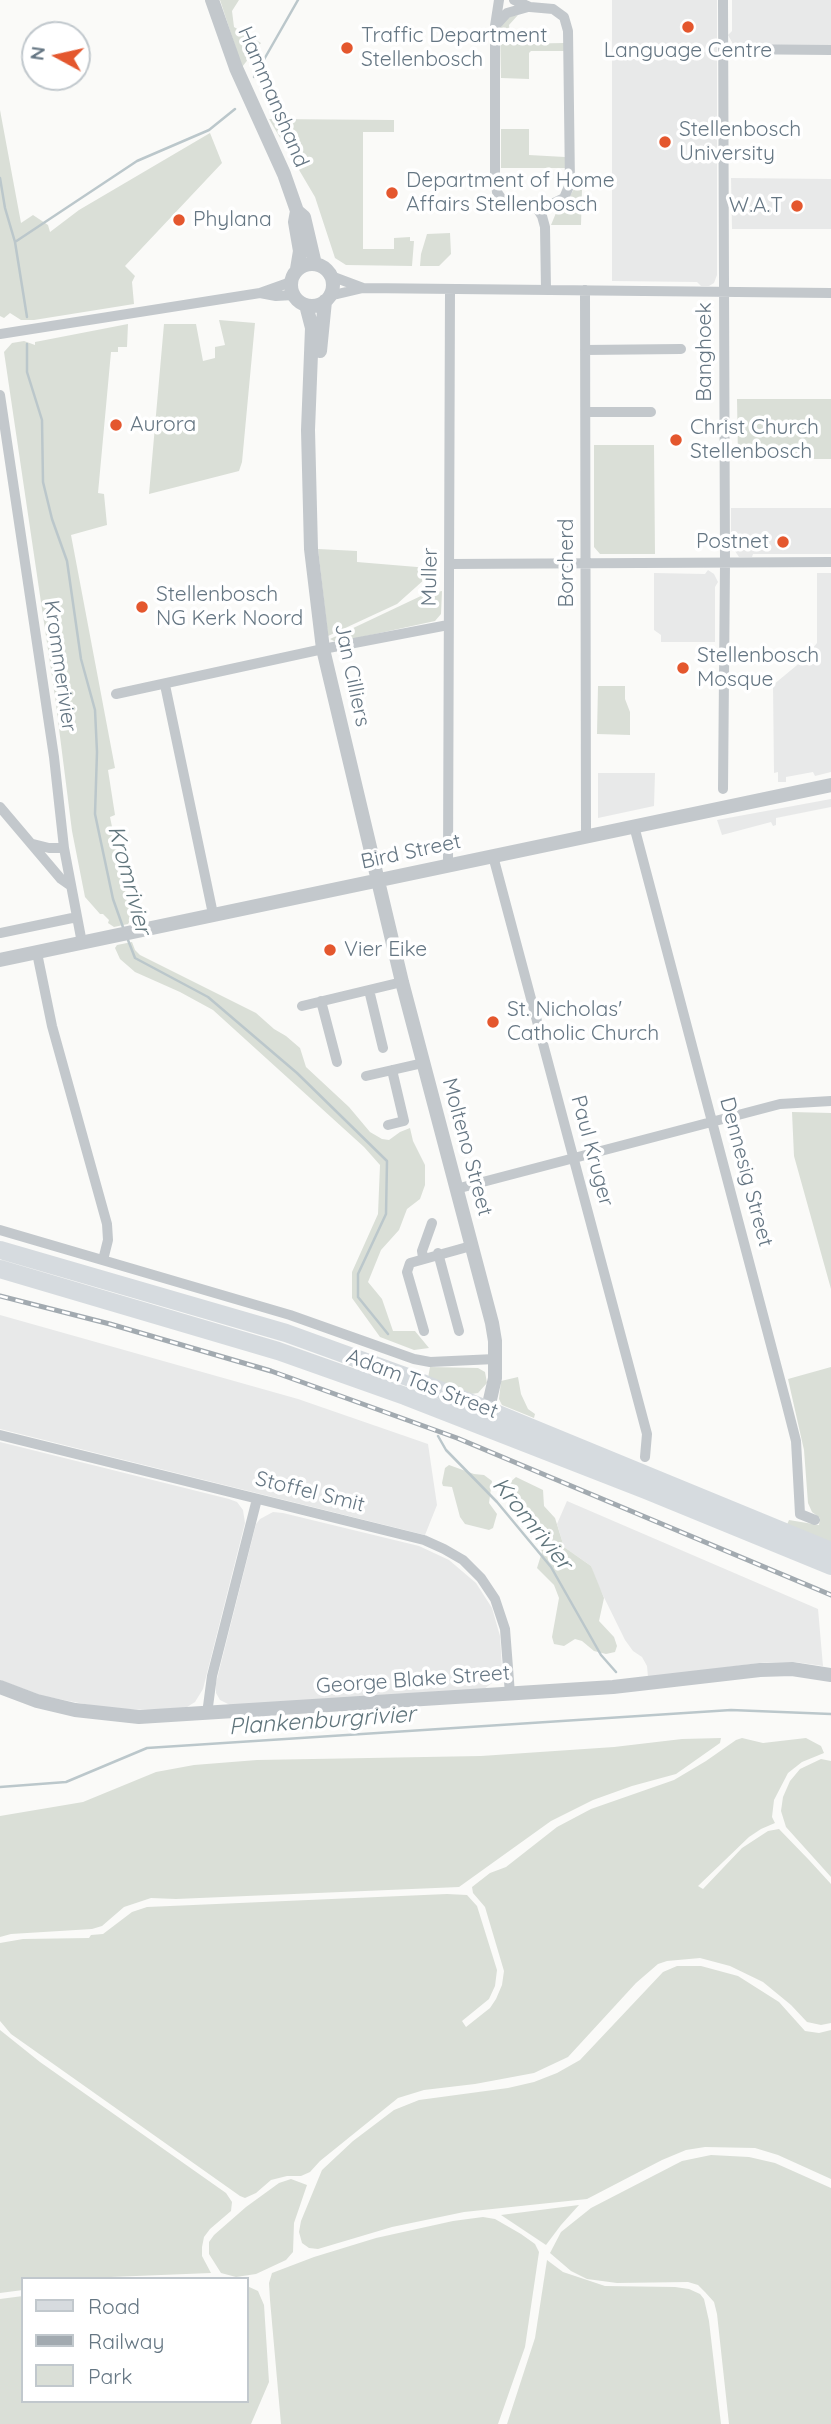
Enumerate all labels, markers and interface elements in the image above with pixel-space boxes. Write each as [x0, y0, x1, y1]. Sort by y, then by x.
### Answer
marker: Language Centre [680, 19, 696, 35]
north arrow [21, 21, 91, 91]
street label: Hammanshand [232, 23, 314, 171]
place label: Traffic Department Stellenbosch [361, 23, 547, 73]
place label: Language Centre [604, 38, 772, 64]
marker: Traffic Department Stellenbosch [339, 40, 355, 56]
text: N [24, 45, 50, 62]
place label: Stellenbosch University [679, 117, 801, 167]
marker: Stellenbosch University [657, 134, 673, 150]
place label: Department of Home Affairs Stellenbosch [406, 168, 615, 218]
marker: Department of Home Affairs Stellenbosch [384, 185, 400, 201]
place label: W.A.T [729, 193, 783, 219]
marker: W.A.T [789, 198, 805, 214]
place label: Phylana [193, 207, 272, 233]
marker: Phylana [171, 212, 187, 228]
street label: Banghoek [692, 302, 718, 402]
place label: Aurora [130, 412, 196, 438]
place label: Christ Church Stellenbosch [690, 415, 819, 465]
marker: Aurora [108, 417, 124, 433]
marker: Christ Church Stellenbosch [668, 432, 684, 448]
street label: Borcherd [554, 519, 580, 607]
place label: Postnet [696, 529, 769, 555]
marker: Postnet [775, 534, 791, 550]
street label: Muller [417, 547, 443, 607]
place label: Stellenbosch NG Kerk Noord [156, 582, 303, 632]
street label: Krommerivier [38, 599, 82, 733]
marker: Stellenbosch NG Kerk Noord [134, 599, 150, 615]
street label: Jan Cilliers [329, 621, 375, 729]
place label: Stellenbosch Mosque [697, 643, 819, 693]
marker: Stellenbosch Mosque [675, 660, 691, 676]
water label: Kromrivier [101, 823, 157, 937]
street label: Bird Street [359, 829, 463, 875]
place label: Vier Eike [344, 937, 427, 963]
marker: Vier Eike [322, 942, 338, 958]
place label: St. Nicholas' Catholic Church [507, 997, 659, 1047]
marker: St. Nicholas' Catholic Church [485, 1014, 501, 1030]
street label: Molteno Street [436, 1075, 498, 1219]
street label: Paul Kruger [565, 1093, 619, 1209]
street label: Dennesig Street [714, 1094, 778, 1250]
street label: Adam Tas Street [343, 1344, 501, 1424]
street label: Stoffel Smit [253, 1466, 367, 1518]
water label: Kromrivier [486, 1472, 578, 1576]
street label: George Blake Street [315, 1661, 511, 1699]
water label: Plankenburgrivier [228, 1701, 416, 1741]
legend [21, 2277, 248, 2403]
text: Road [88, 2293, 140, 2319]
text: Railway [88, 2328, 164, 2354]
text: Park [88, 2363, 132, 2389]

